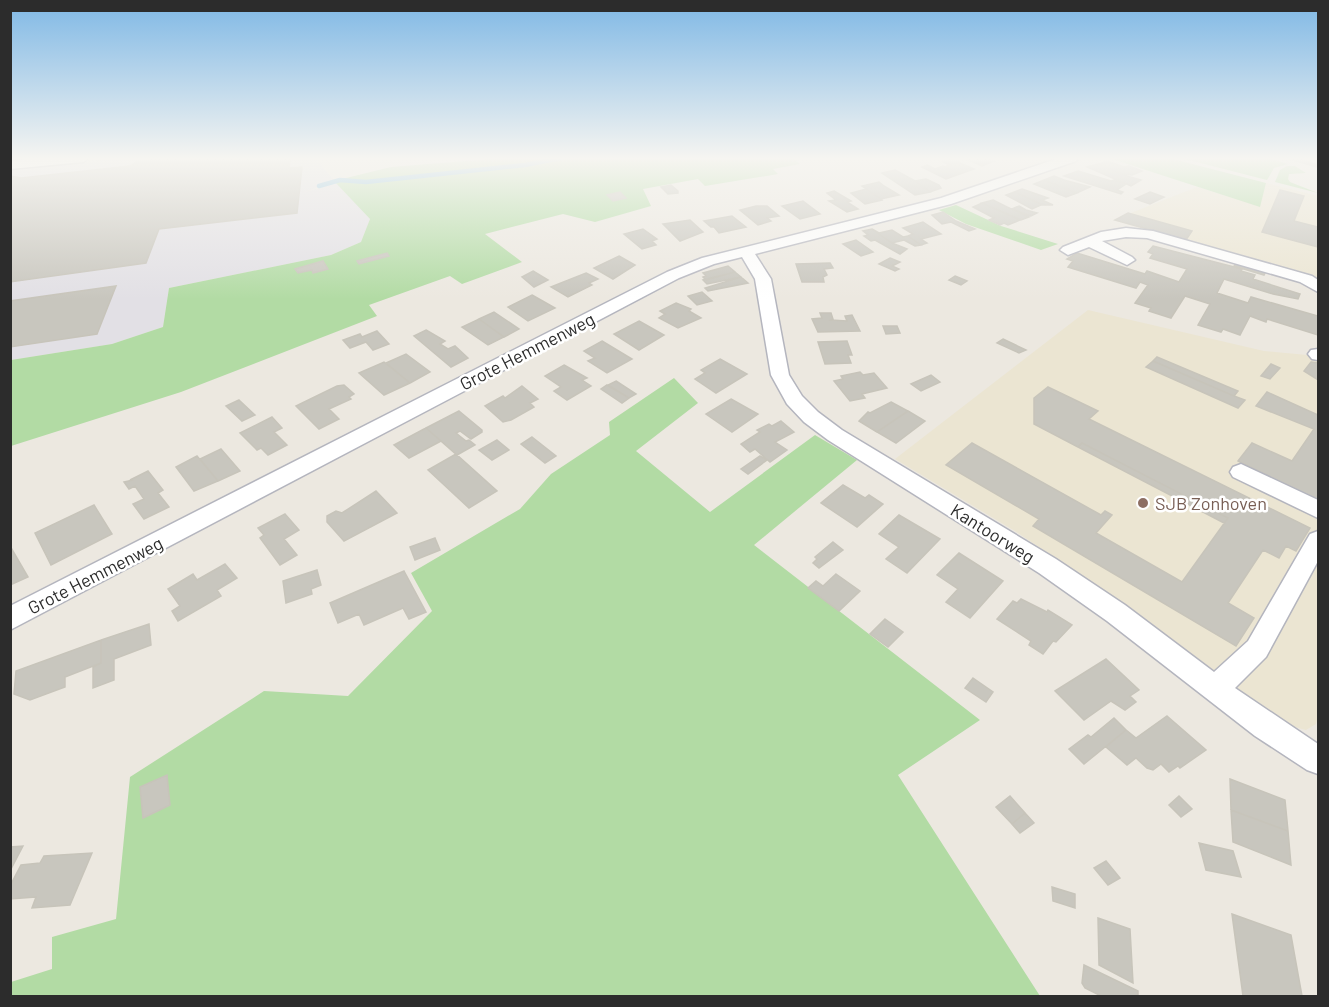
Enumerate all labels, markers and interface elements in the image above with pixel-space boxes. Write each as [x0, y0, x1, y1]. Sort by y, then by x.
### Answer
street label: Grote Hemmenweg [456, 307, 598, 395]
place label: SJB Zonhoven [1155, 492, 1267, 514]
marker: SJB Zonhoven [1136, 496, 1150, 510]
street label: Kantoorweg [947, 499, 1039, 567]
street label: Grote Hemmenweg [24, 531, 166, 619]

